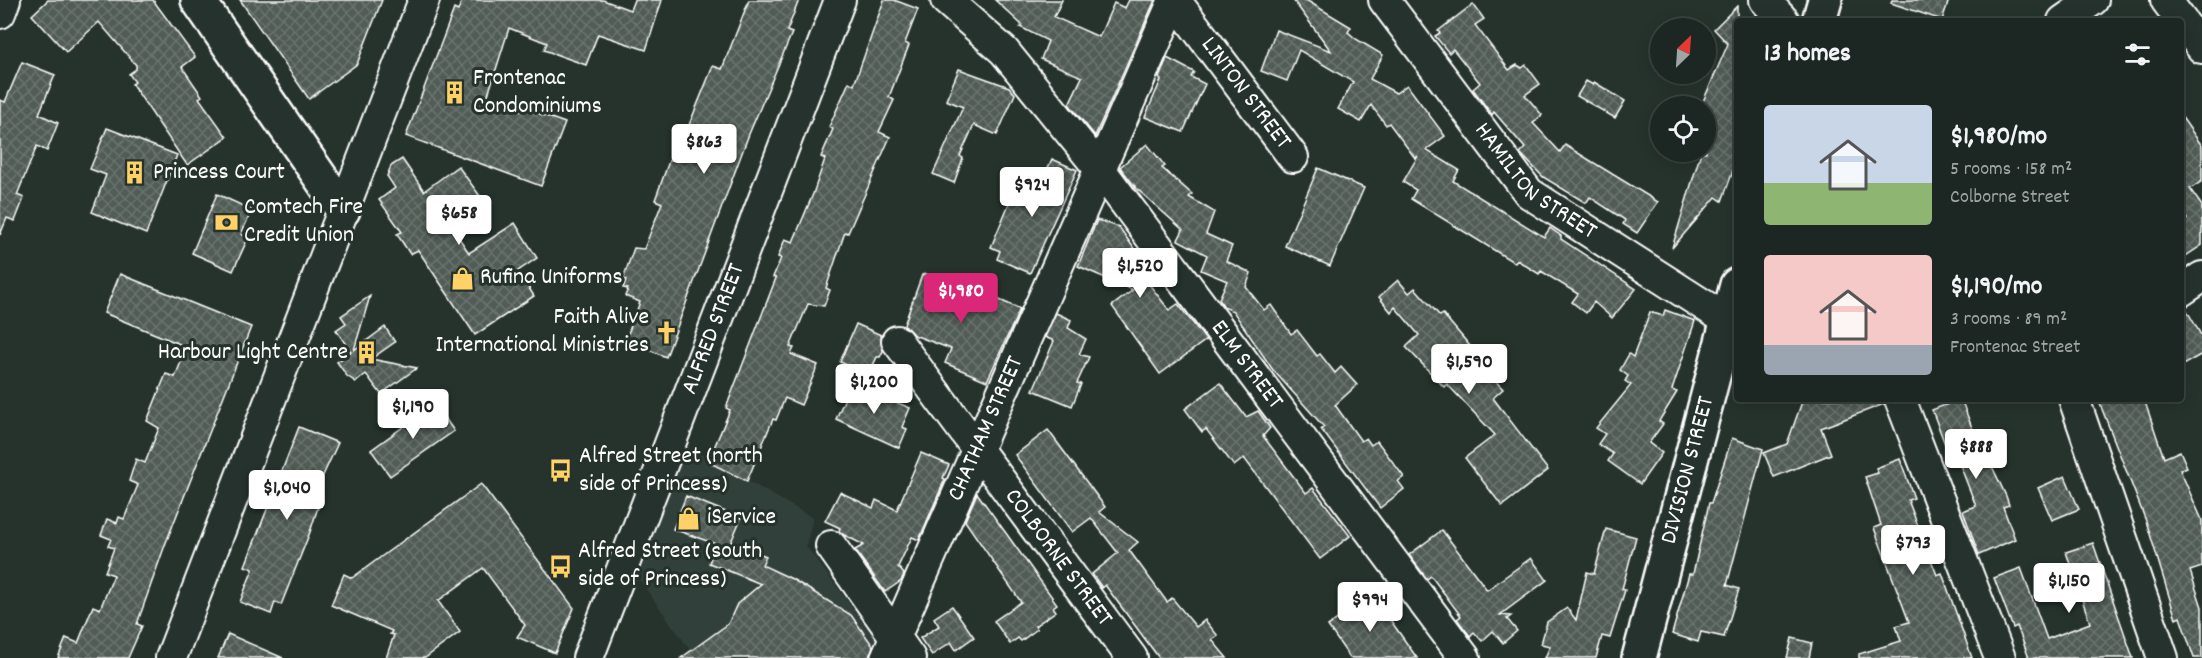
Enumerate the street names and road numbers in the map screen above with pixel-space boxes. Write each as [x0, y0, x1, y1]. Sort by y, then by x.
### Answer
street label: LINTON STREET [1192, 30, 1299, 157]
street label: HAMILTON STREET [1465, 116, 1603, 249]
street label: ALFRED STREET [673, 259, 754, 400]
street label: ELM STREET [1202, 313, 1291, 417]
street label: CHATHAM STREET [940, 351, 1033, 507]
street label: DIVISION STREET [1653, 392, 1724, 548]
street label: COLBORNE STREET [995, 482, 1120, 634]

